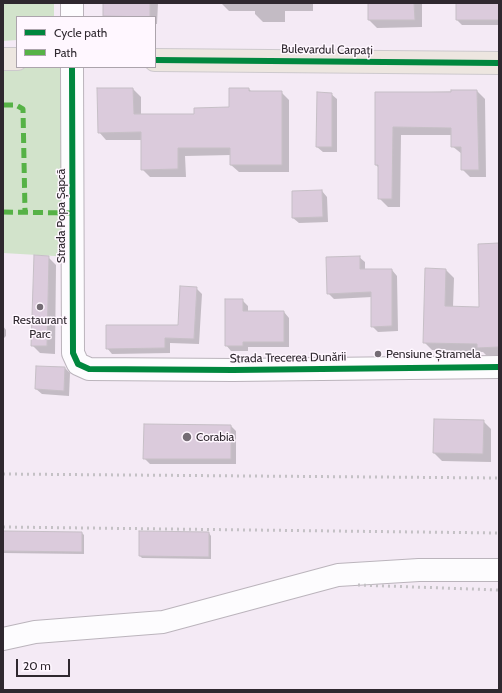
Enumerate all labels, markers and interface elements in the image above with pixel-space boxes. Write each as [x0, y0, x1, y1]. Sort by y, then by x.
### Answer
legend [16, 16, 156, 68]
text: Cycle path [54, 25, 107, 40]
street label: Bulevardul Carpați [281, 42, 373, 58]
text: Path [54, 45, 77, 60]
street label: Strada Popa Șapcă [54, 169, 68, 263]
marker: Restaurant Parc [35, 302, 45, 312]
place label: Restaurant Parc [13, 313, 67, 341]
place label: Pensiune Ștramela [386, 347, 481, 361]
marker: Pensiune Ștramela [373, 349, 383, 359]
street label: Strada Trecerea Dunării [230, 350, 346, 366]
place label: Corabia [196, 430, 234, 444]
marker: Corabia [181, 431, 193, 443]
scale bar [18, 651, 72, 677]
text: 20 m [23, 658, 51, 673]

